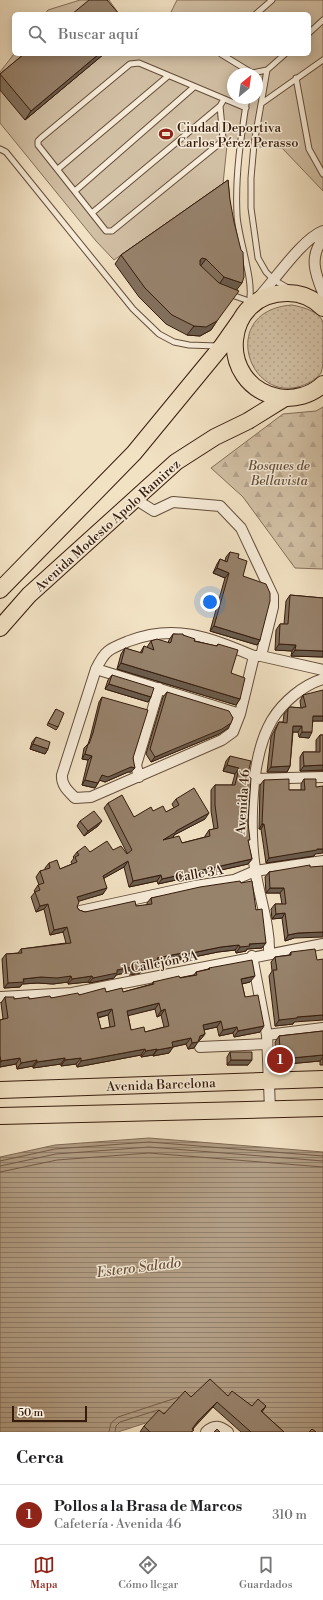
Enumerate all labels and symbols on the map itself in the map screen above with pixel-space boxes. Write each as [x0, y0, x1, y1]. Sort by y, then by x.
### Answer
north arrow [227, 68, 263, 104]
place label: Ciudad Deportiva Carlos Pérez Perasso [177, 120, 299, 151]
sports icon: Ciudad Deportiva Carlos Pérez Perasso [158, 126, 174, 142]
street label: Avenida Modesto Apolo Ramirez [31, 456, 184, 596]
park label: Bosques de Bellavista [247, 458, 310, 489]
your location [200, 592, 220, 612]
street label: Avenida 46 [233, 769, 253, 836]
street label: Calle 3A [174, 862, 226, 886]
street label: 1 Callejón 3A [121, 948, 200, 978]
pin: 1 [267, 1045, 293, 1075]
street label: Avenida Barcelona [105, 1075, 216, 1095]
water label: Estero Salado [95, 1254, 182, 1282]
scale bar [12, 1404, 87, 1423]

